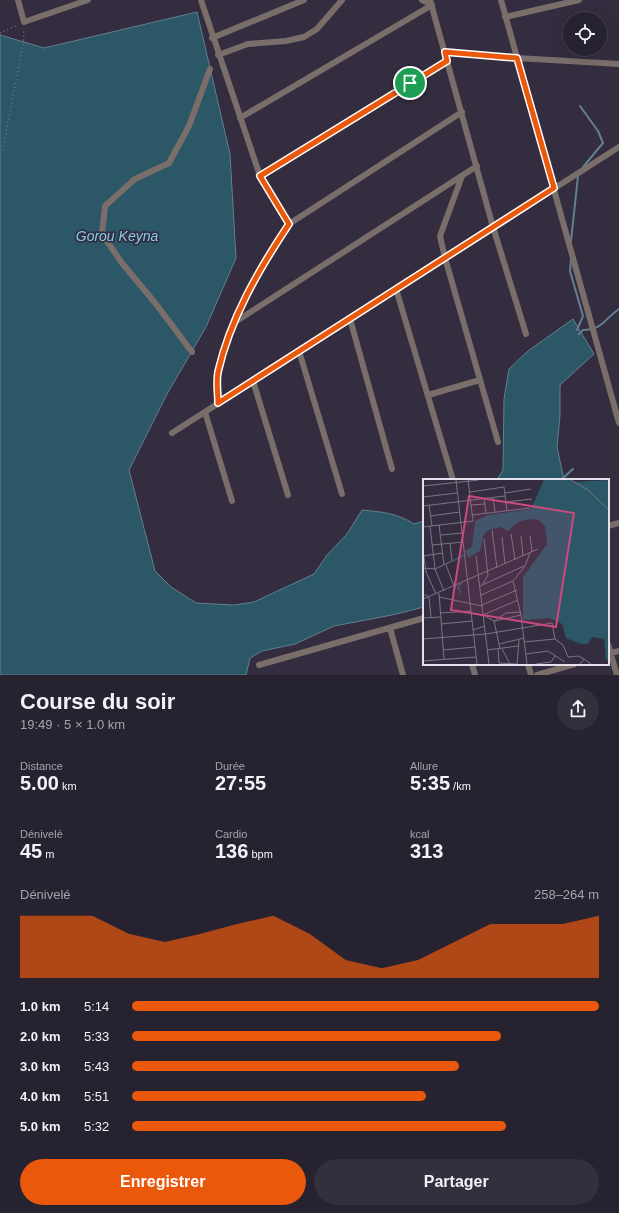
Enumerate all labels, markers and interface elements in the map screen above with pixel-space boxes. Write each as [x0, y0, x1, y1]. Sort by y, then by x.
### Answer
map controls [563, 12, 607, 56]
button: locate [563, 12, 607, 56]
pin [393, 66, 427, 100]
icon: arrive [399, 72, 421, 94]
water label: Gorou Keyna [76, 228, 158, 244]
inset map [423, 479, 609, 665]
button: share [557, 688, 599, 730]
text: Course du soir [20, 689, 175, 714]
text: 19:49 · 5 × 1.0 km [20, 717, 125, 732]
text: Distance [20, 760, 63, 772]
text: Durée [215, 760, 245, 772]
text: Allure [410, 760, 438, 772]
text: 5.00 [20, 772, 59, 794]
text: 27:55 [215, 772, 266, 794]
text: 5:35 [410, 772, 450, 794]
text: km [59, 780, 77, 792]
text: /km [450, 780, 471, 792]
text: Dénivelé [20, 828, 63, 840]
text: Cardio [215, 828, 247, 840]
text: kcal [410, 828, 430, 840]
text: 45 [20, 840, 42, 862]
text: 136 [215, 840, 248, 862]
text: 313 [410, 840, 443, 862]
text: m [42, 848, 54, 860]
text: bpm [248, 848, 273, 860]
text: Dénivelé [20, 887, 71, 902]
text: 258–264 m [534, 887, 599, 902]
text: 1.0 km [20, 999, 60, 1014]
text: 5:14 [84, 999, 109, 1014]
text: 2.0 km [20, 1029, 60, 1044]
text: 5:33 [84, 1029, 109, 1044]
text: 3.0 km [20, 1059, 60, 1074]
text: 5:43 [84, 1059, 109, 1074]
text: 4.0 km [20, 1089, 60, 1104]
text: 5:51 [84, 1089, 109, 1104]
text: 5.0 km [20, 1119, 60, 1134]
text: 5:32 [84, 1119, 109, 1134]
button: Enregistrer [20, 1159, 306, 1205]
button: Partager [314, 1159, 599, 1205]

